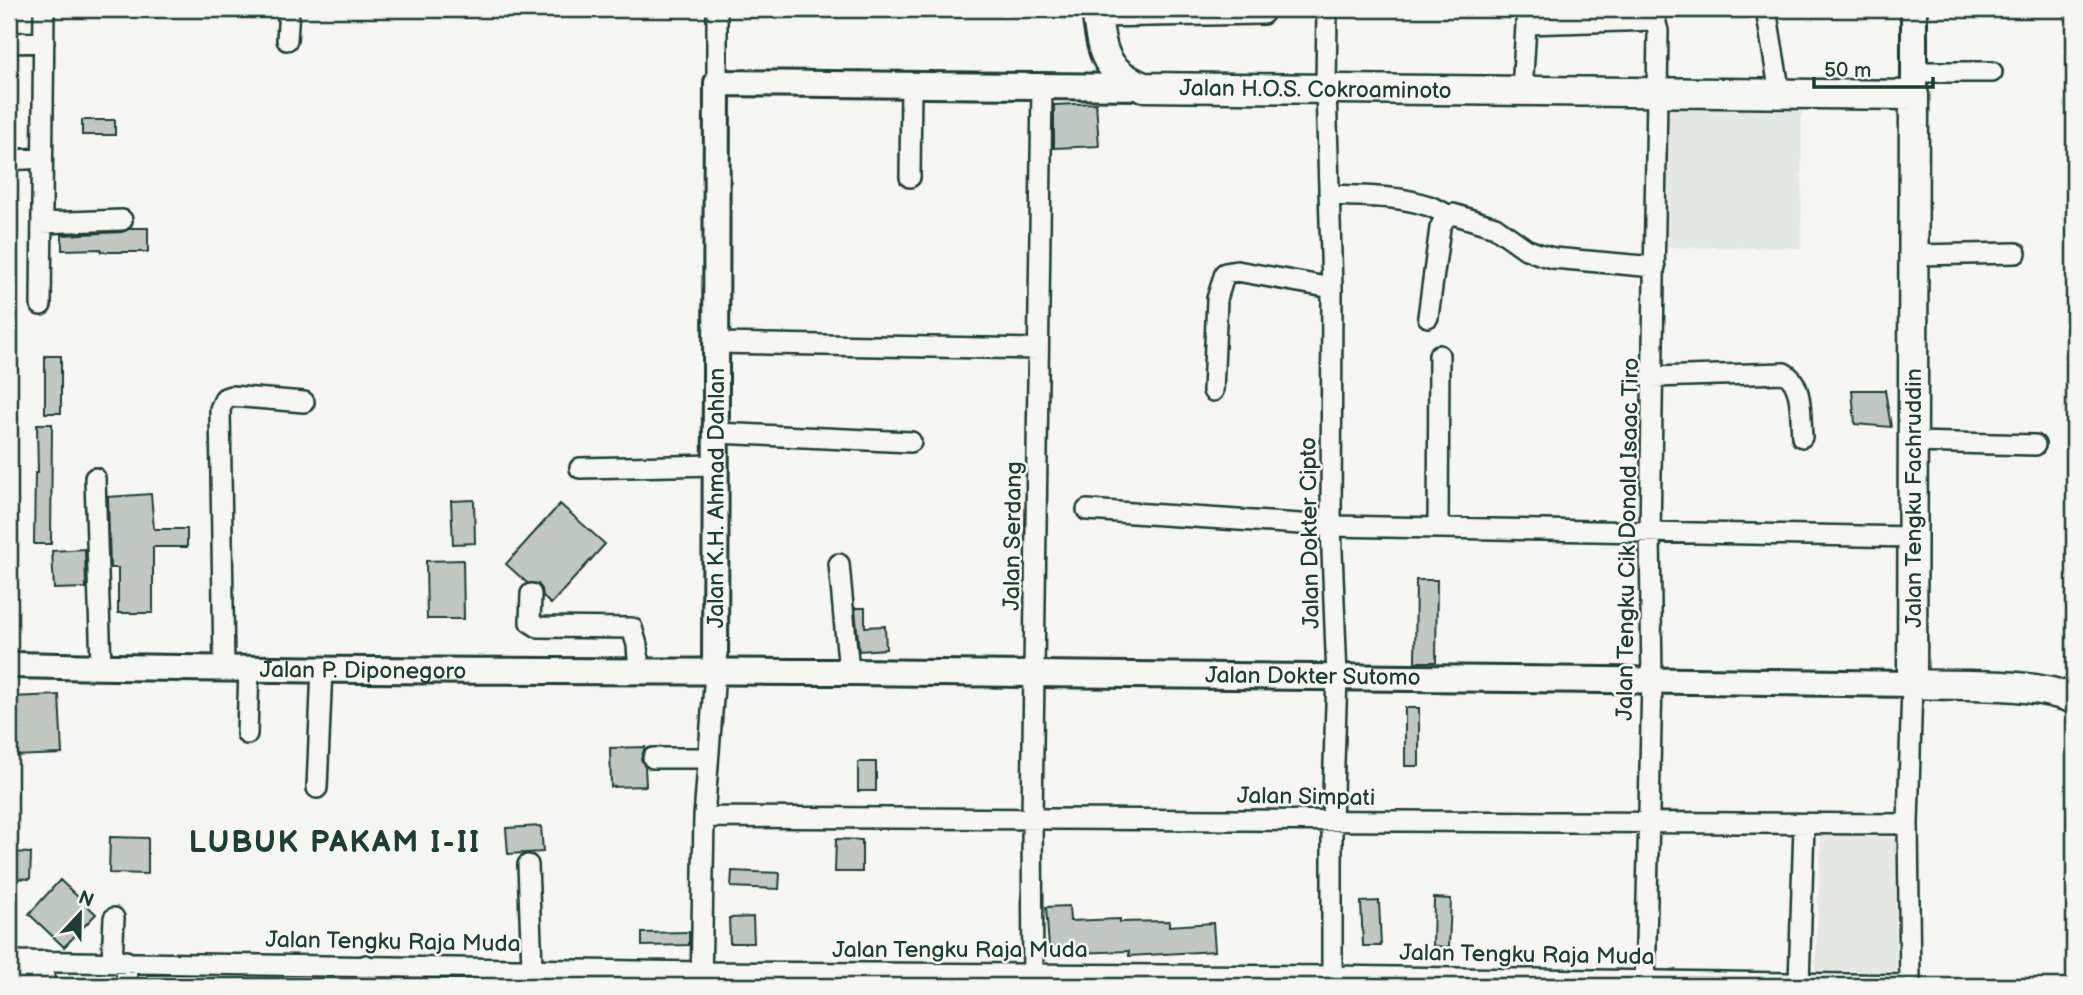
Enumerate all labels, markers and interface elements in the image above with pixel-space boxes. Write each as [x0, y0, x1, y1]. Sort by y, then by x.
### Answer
scale bar [1814, 46, 1932, 90]
text: 50 m [1824, 58, 1871, 83]
street label: Jalan H.O.S. Cokroaminoto [1179, 74, 1452, 105]
street label: Jalan Tengku Cik Donald Isaac Tiro [1611, 357, 1645, 721]
street label: Jalan K.H. Ahmad Dahlan [702, 368, 731, 628]
street label: Jalan Tengku Fachruddin [1900, 368, 1928, 628]
street label: Jalan Dokter Cipto [1294, 437, 1326, 629]
street label: Jalan Serdang [998, 461, 1028, 611]
street label: Jalan P. Diponegoro [259, 656, 467, 686]
street label: Jalan Dokter Sutomo [1205, 661, 1421, 692]
street label: Jalan Simpati [1237, 782, 1375, 812]
district label: LUBUK PAKAM I-II [189, 825, 481, 861]
north arrow [46, 880, 116, 950]
text: N [75, 886, 97, 913]
street label: Jalan Tengku Raja Muda [265, 926, 521, 958]
street label: Jalan Tengku Raja Muda [832, 936, 1088, 964]
street label: Jalan Tengku Raja Muda [1399, 939, 1655, 971]

